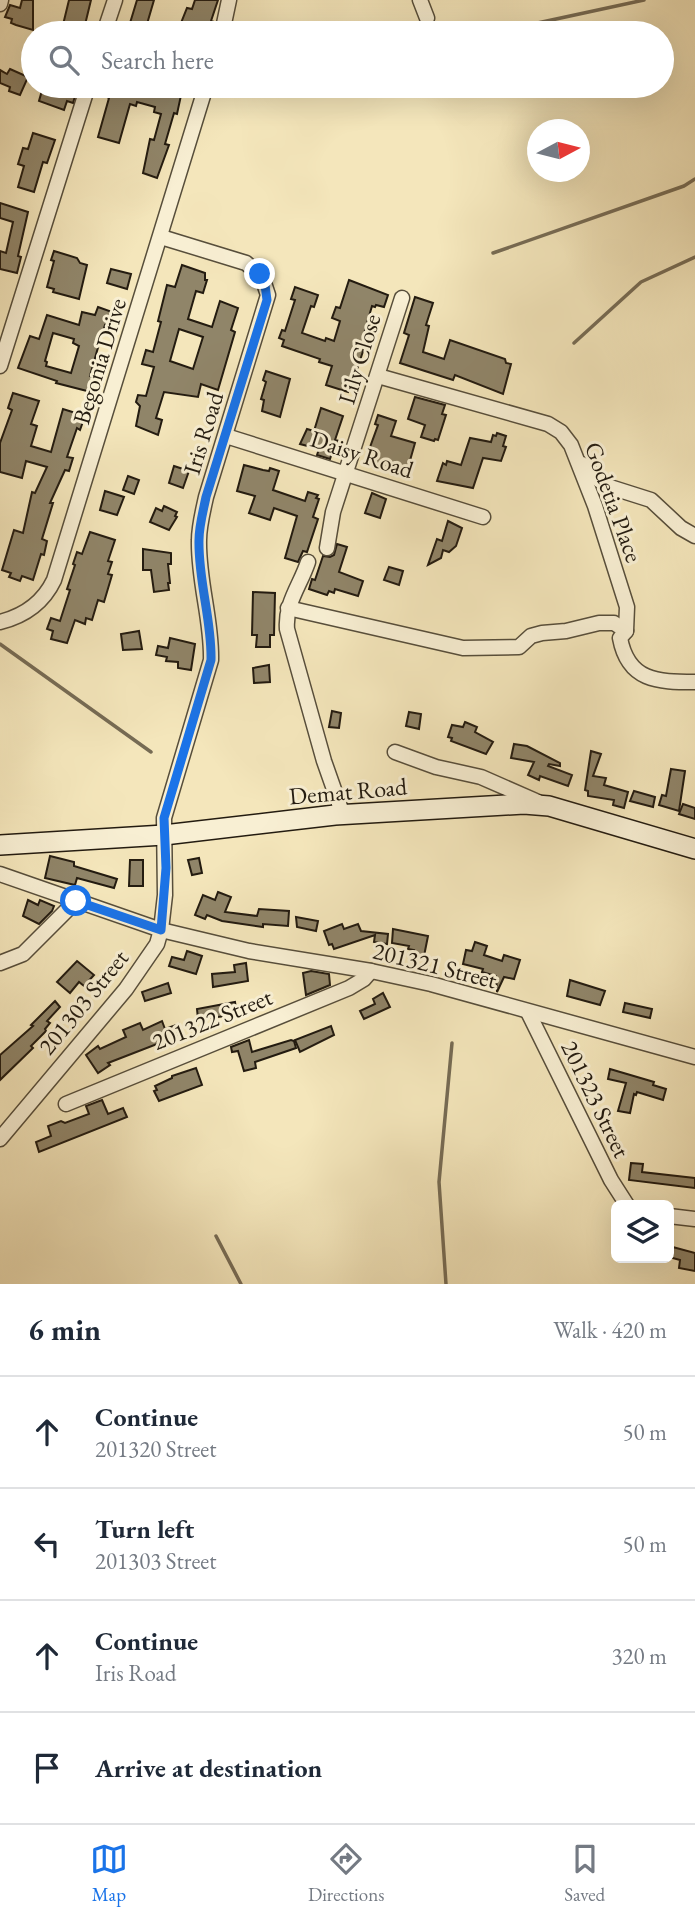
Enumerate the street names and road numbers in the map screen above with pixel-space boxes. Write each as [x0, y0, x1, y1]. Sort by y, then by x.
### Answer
street label: Begonia Drive [65, 294, 133, 428]
street label: Lily Close [331, 310, 387, 408]
street label: Iris Road [176, 387, 230, 478]
street label: Daisy Road [307, 423, 418, 485]
street label: Godetia Place [578, 438, 650, 566]
street label: Demat Road [288, 770, 409, 812]
street label: 201321 Street [370, 935, 501, 995]
street label: 201303 Street [31, 943, 135, 1061]
street label: 201322 Street [147, 981, 277, 1057]
street label: 201323 Street [554, 1035, 638, 1163]

